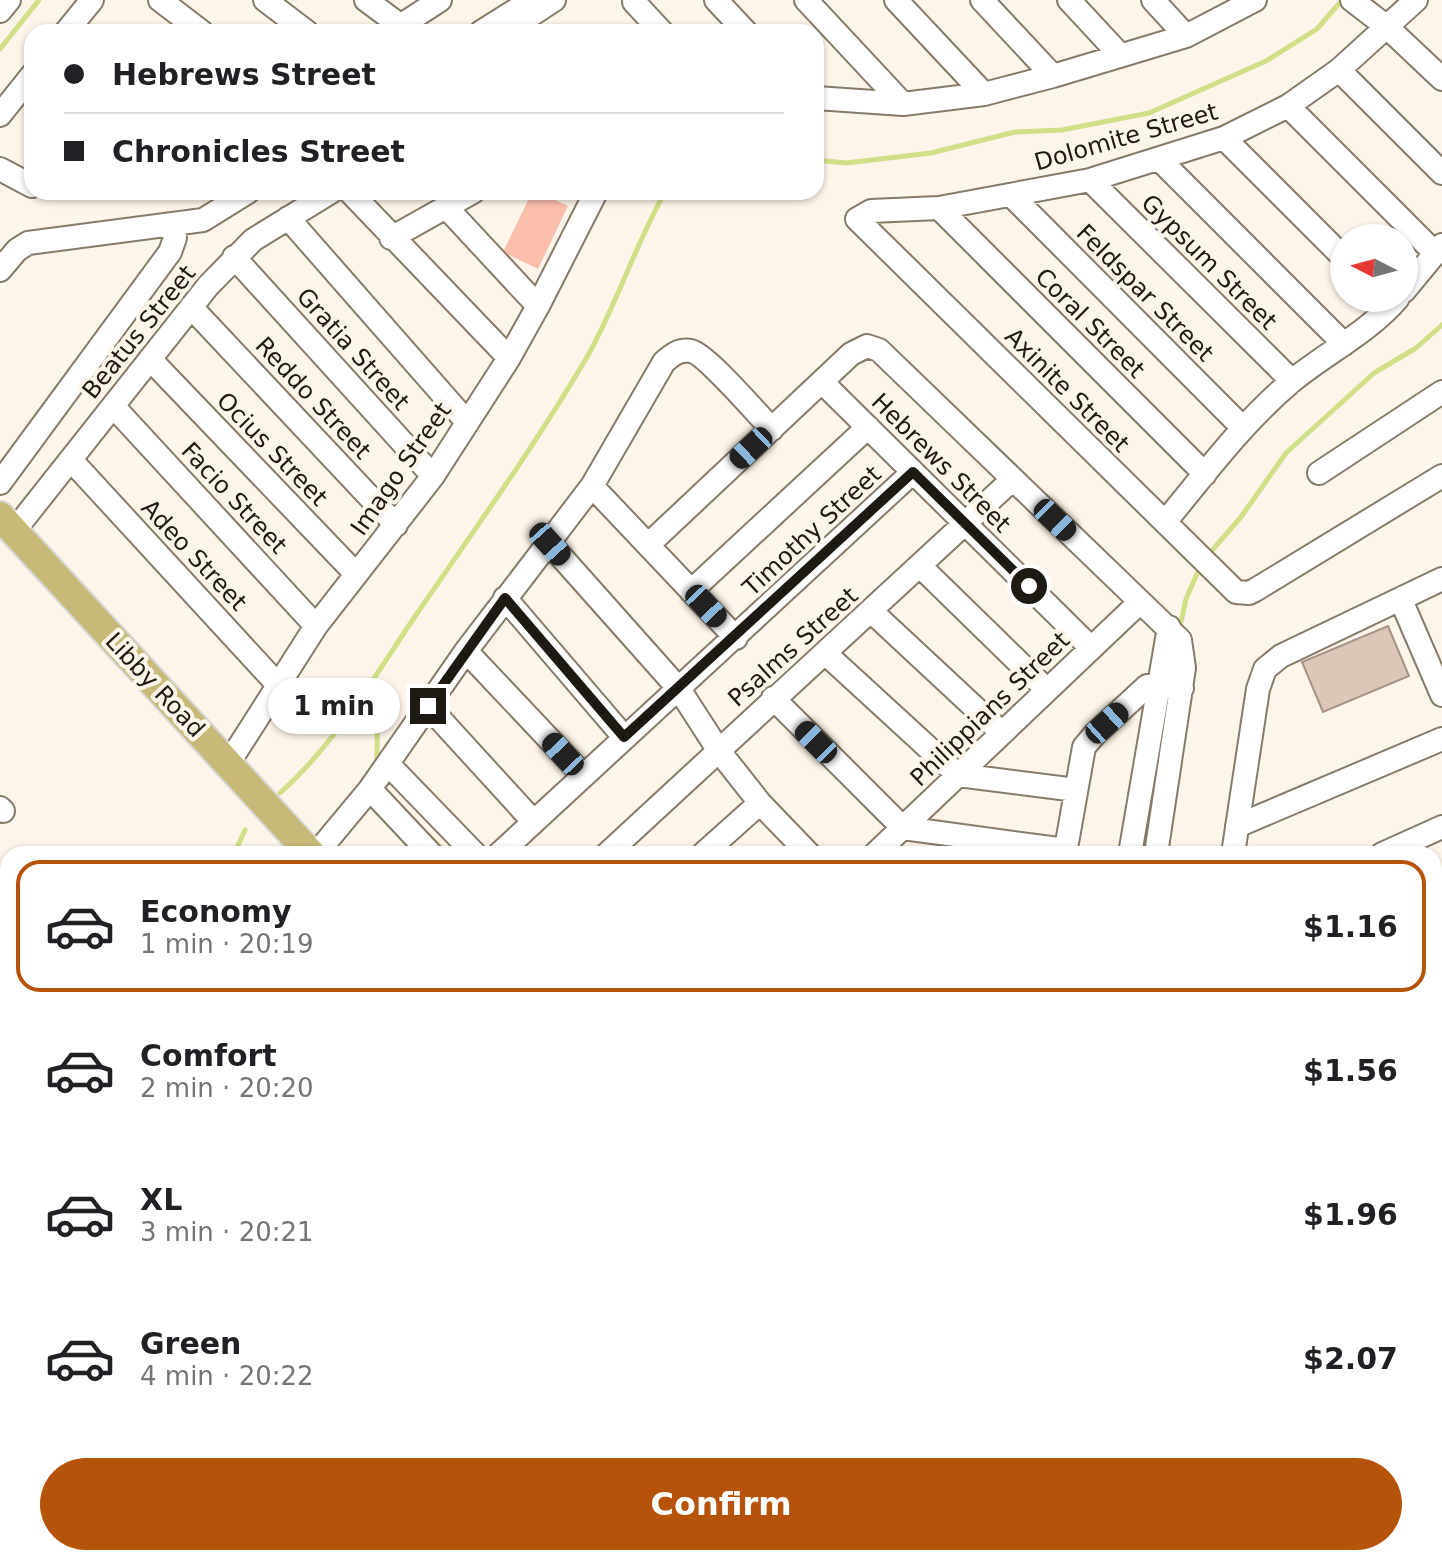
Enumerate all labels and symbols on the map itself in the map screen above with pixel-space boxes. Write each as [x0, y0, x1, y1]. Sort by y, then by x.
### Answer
street label: Dolomite Street [1031, 97, 1221, 177]
street label: Gypsum Street [1136, 189, 1282, 335]
street label: Feldspar Street [1071, 219, 1219, 367]
north arrow [1330, 224, 1418, 312]
street label: Beatus Street [77, 260, 201, 404]
street label: Coral Street [1029, 262, 1151, 384]
street label: Gratia Street [291, 282, 415, 416]
street label: Axinite Street [999, 322, 1135, 458]
street label: Reddo Street [250, 331, 376, 465]
street label: Ocius Street [211, 386, 333, 512]
street label: Hebrews Street [866, 388, 1016, 538]
street label: Imago Street [345, 397, 457, 541]
car [725, 423, 777, 473]
street label: Facio Street [176, 437, 292, 559]
street label: Timothy Street [737, 460, 887, 603]
street label: Adeo Street [136, 494, 252, 616]
car [1029, 495, 1081, 545]
car [525, 518, 575, 570]
route start [1011, 568, 1047, 604]
car [681, 580, 731, 632]
street label: Psalms Street [723, 582, 863, 712]
street label: Philippians Street [905, 626, 1075, 792]
street label: Libby Road [100, 627, 210, 743]
callout: 1 min [268, 678, 400, 734]
route end [410, 688, 446, 724]
car [1081, 698, 1133, 748]
car [791, 717, 841, 767]
car [538, 728, 588, 780]

